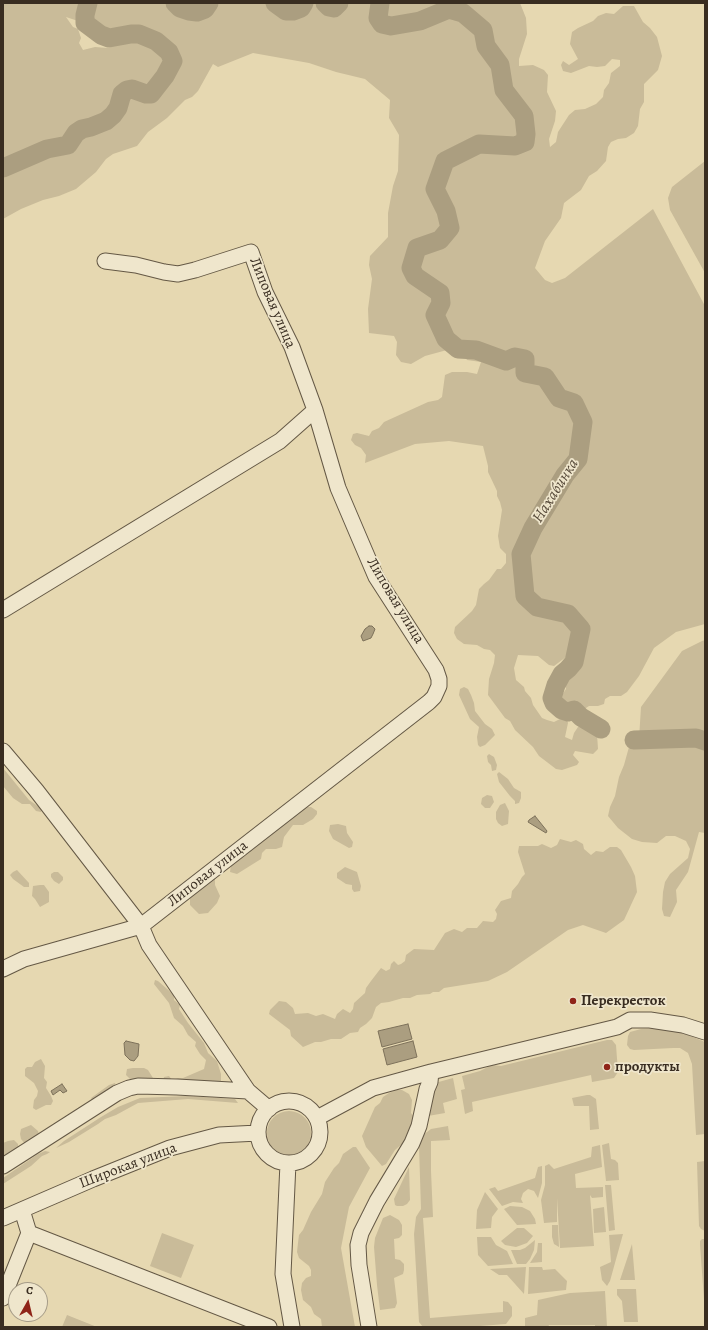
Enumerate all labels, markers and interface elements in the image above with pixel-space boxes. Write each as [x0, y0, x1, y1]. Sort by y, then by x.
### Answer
street label: Липовая улица [245, 255, 299, 351]
water label: Нахабинка [529, 455, 583, 527]
street label: Липовая улица [362, 555, 428, 647]
street label: Липовая улица [164, 837, 252, 911]
place label: Перекресток [581, 992, 665, 1010]
marker: Перекресток [568, 996, 578, 1006]
place label: продукты [615, 1058, 680, 1076]
marker: продукты [602, 1062, 612, 1072]
street label: Широкая улица [77, 1139, 179, 1193]
north arrow [8, 1282, 48, 1322]
text: С [25, 1283, 34, 1299]

